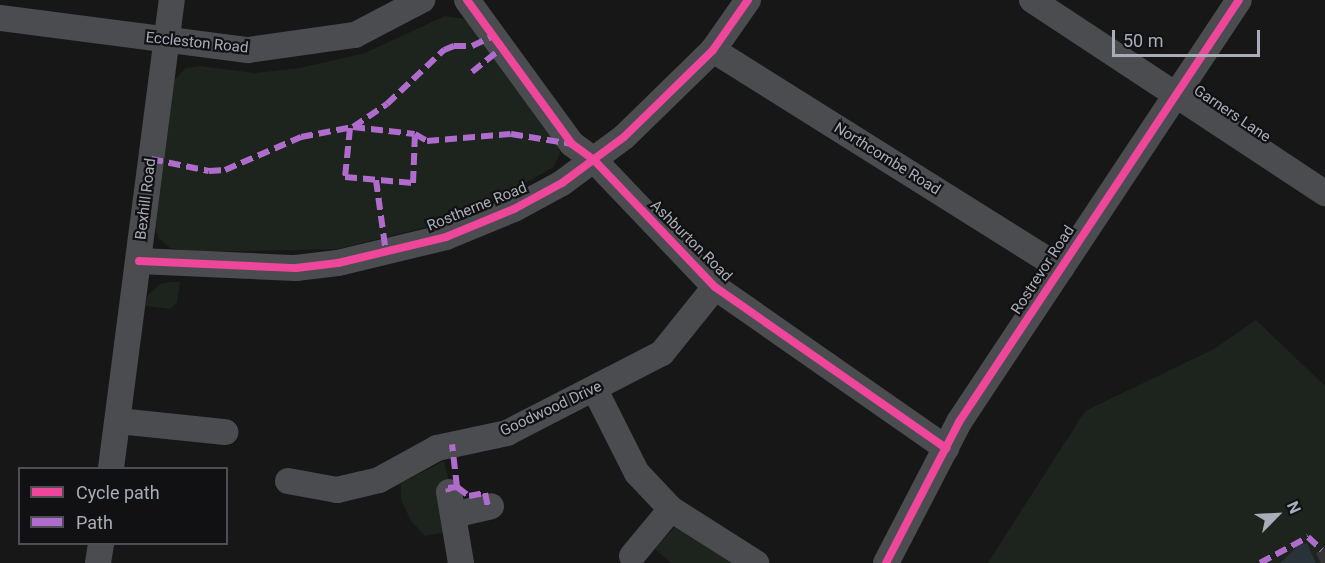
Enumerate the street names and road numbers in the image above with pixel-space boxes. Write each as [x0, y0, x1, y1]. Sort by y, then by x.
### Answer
street label: Eccleston Road [145, 29, 249, 57]
street label: Garners Lane [1190, 82, 1274, 146]
street label: Northcombe Road [831, 119, 943, 199]
street label: Bexhill Road [132, 157, 160, 241]
street label: Rostherne Road [424, 179, 530, 235]
street label: Ashburton Road [647, 197, 735, 285]
street label: Rostrevor Road [1008, 222, 1078, 318]
street label: Goodwood Drive [497, 378, 605, 440]

